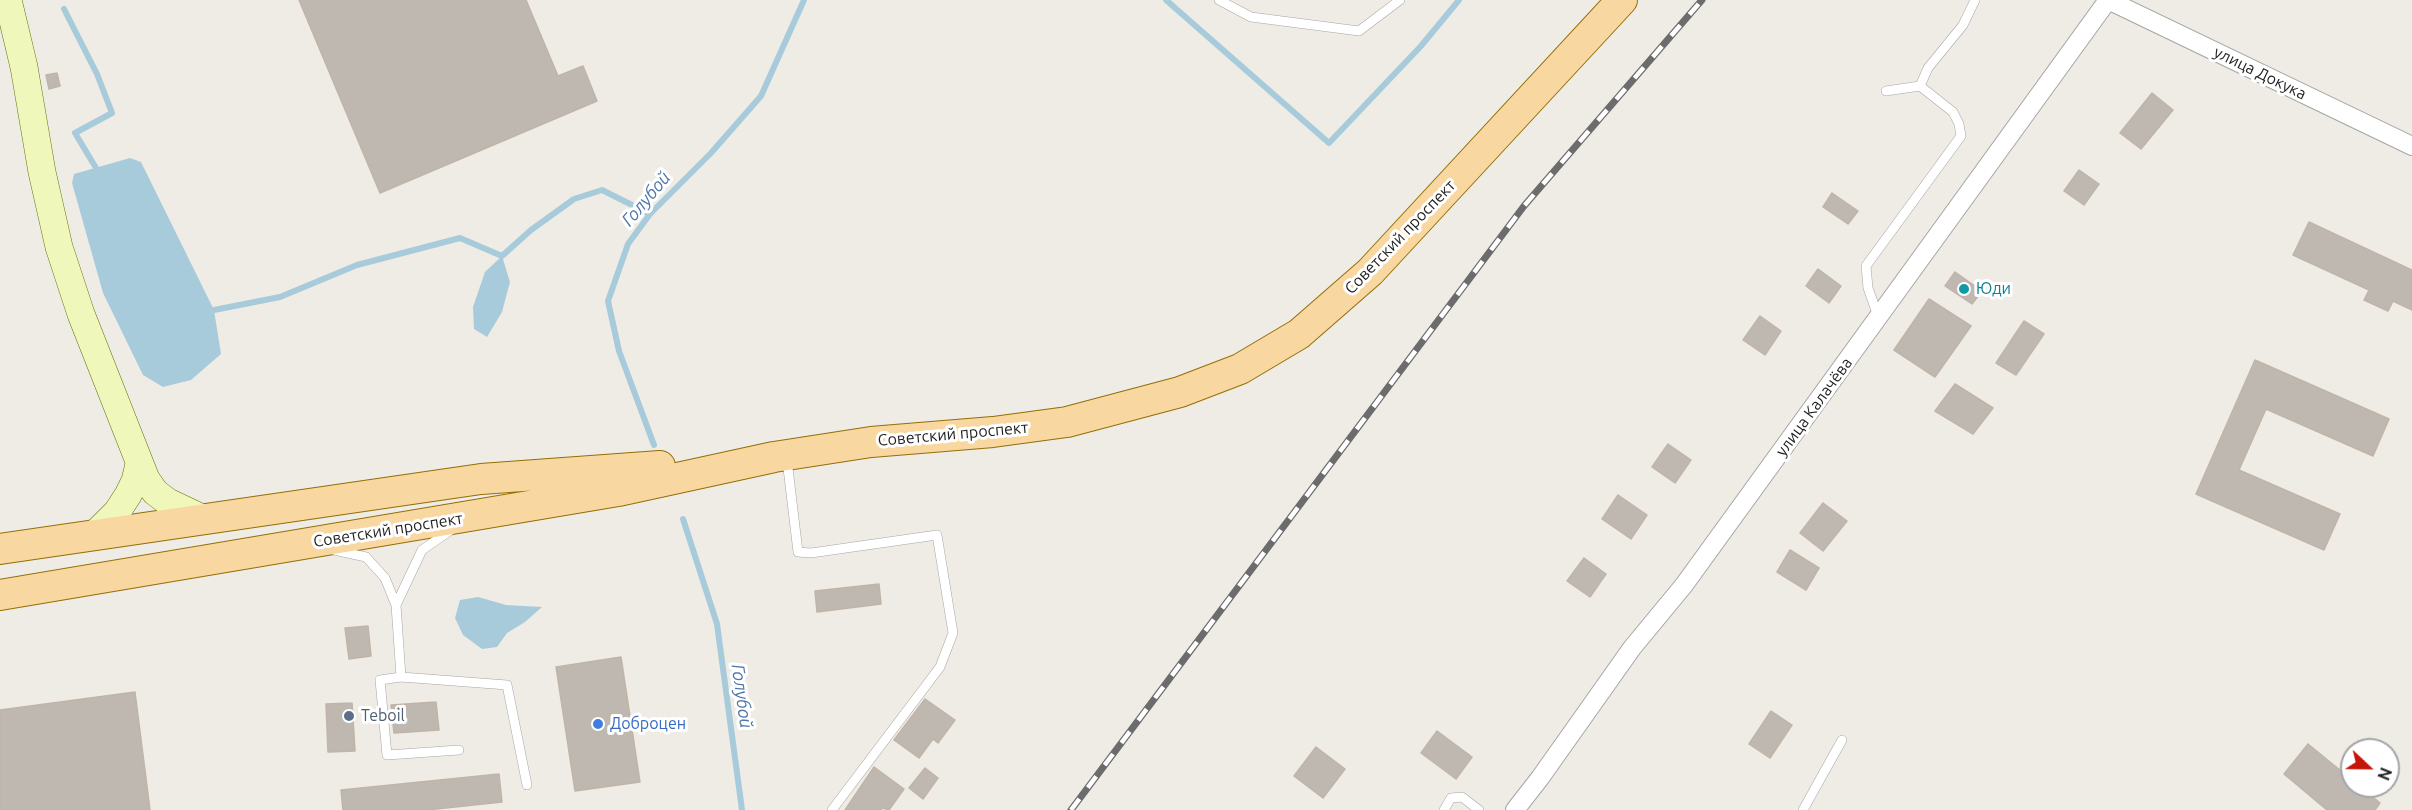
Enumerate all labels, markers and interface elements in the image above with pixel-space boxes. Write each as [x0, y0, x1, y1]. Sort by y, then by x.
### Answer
street label: улица Докука [2211, 42, 2309, 104]
water label: Голубой [617, 167, 675, 231]
street label: Советский проспект [1341, 176, 1459, 298]
place label: Юди [1976, 279, 2011, 299]
marker: Юди [1957, 282, 1971, 296]
street label: улица Калачёва [1772, 354, 1856, 460]
street label: Советский проспект [877, 418, 1029, 450]
street label: Советский проспект [312, 509, 464, 551]
water label: Голубой [727, 663, 757, 729]
place label: Teboil [361, 706, 405, 726]
marker: Teboil [342, 709, 356, 723]
place label: Доброцен [610, 714, 686, 734]
marker: Доброцен [591, 717, 605, 731]
north arrow [2340, 738, 2400, 798]
text: N [2374, 765, 2395, 783]

